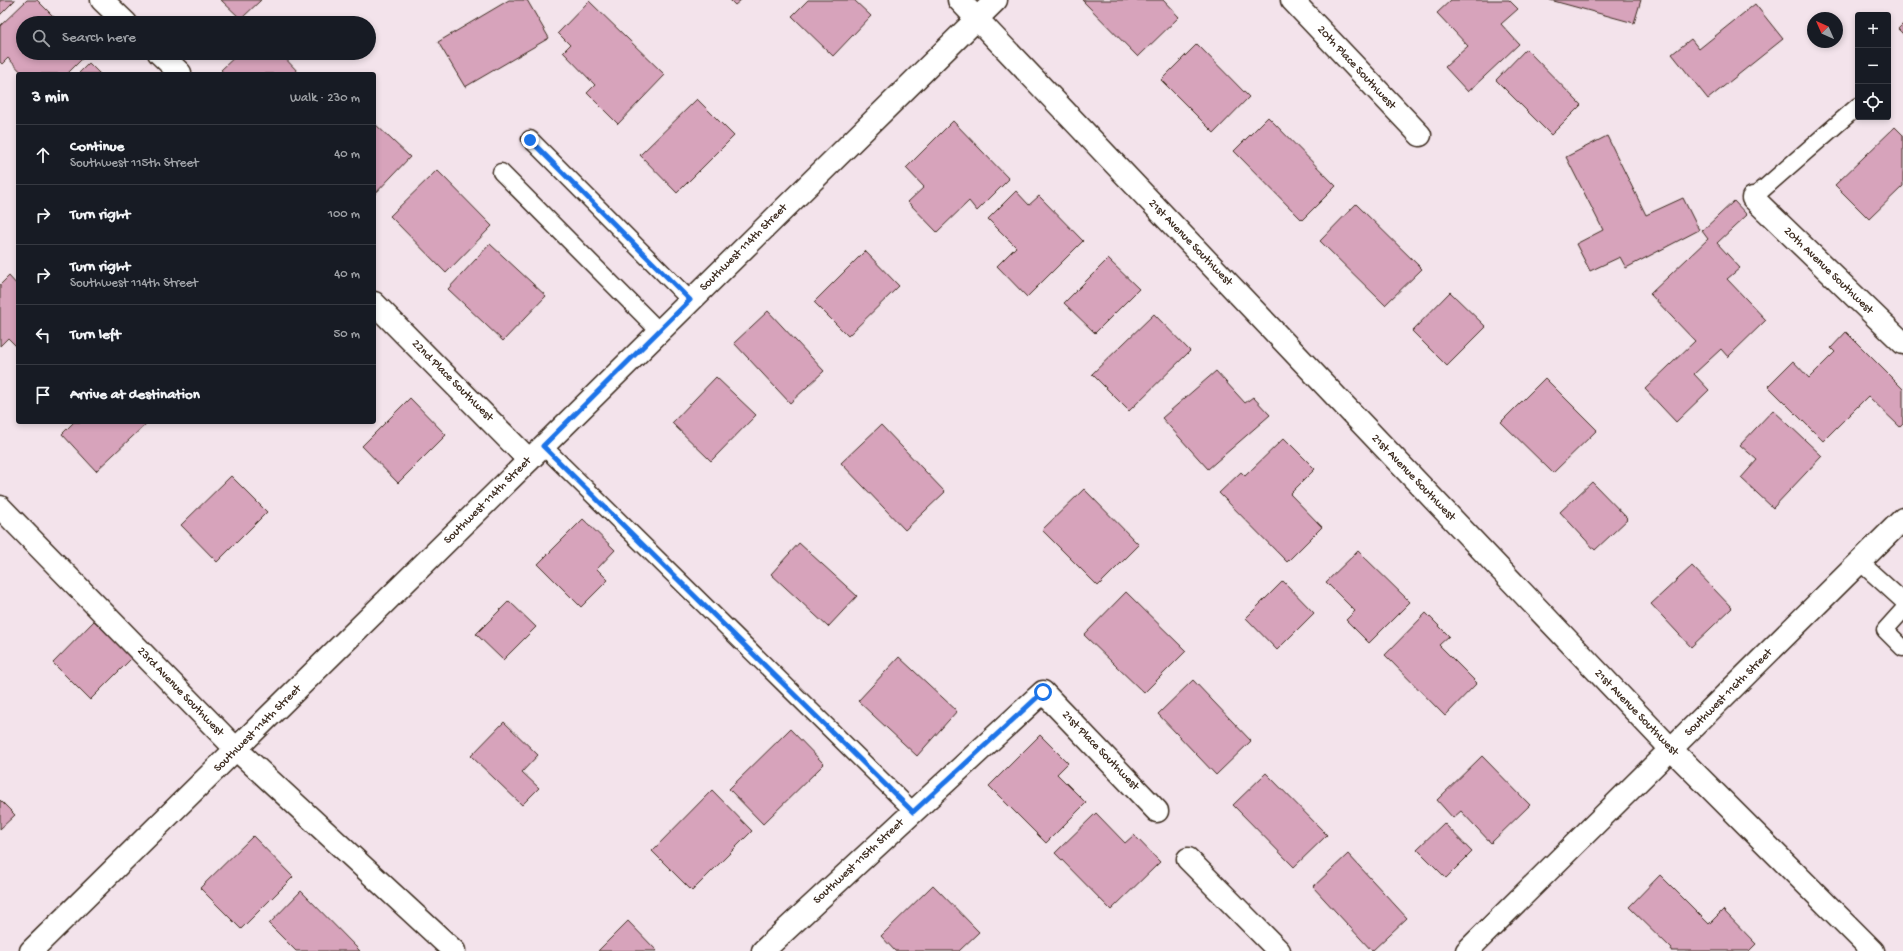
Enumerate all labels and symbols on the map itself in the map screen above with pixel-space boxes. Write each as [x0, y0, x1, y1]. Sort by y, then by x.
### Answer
north arrow [1807, 12, 1843, 48]
street label: 20th Place Southwest [1314, 23, 1399, 114]
route end [521, 131, 539, 149]
street label: 21st Avenue Southwest [1145, 197, 1236, 290]
street label: Southwest 114th Street [697, 201, 791, 295]
street label: 20th Avenue Southwest [1780, 224, 1877, 318]
street label: 22nd Place Southwest [408, 337, 497, 426]
street label: 21st Avenue Southwest [1368, 432, 1459, 525]
street label: Southwest 114th Street [441, 454, 535, 548]
street label: 23rd Avenue Southwest [134, 644, 227, 740]
street label: Southwest 116th Street [1682, 645, 1777, 740]
street label: 21st Avenue Southwest [1591, 667, 1682, 760]
street label: Southwest 114th Street [211, 682, 305, 776]
route start [1034, 683, 1052, 701]
street label: 21st Place Southwest [1058, 708, 1142, 795]
street label: Southwest 115th Street [811, 816, 908, 908]

